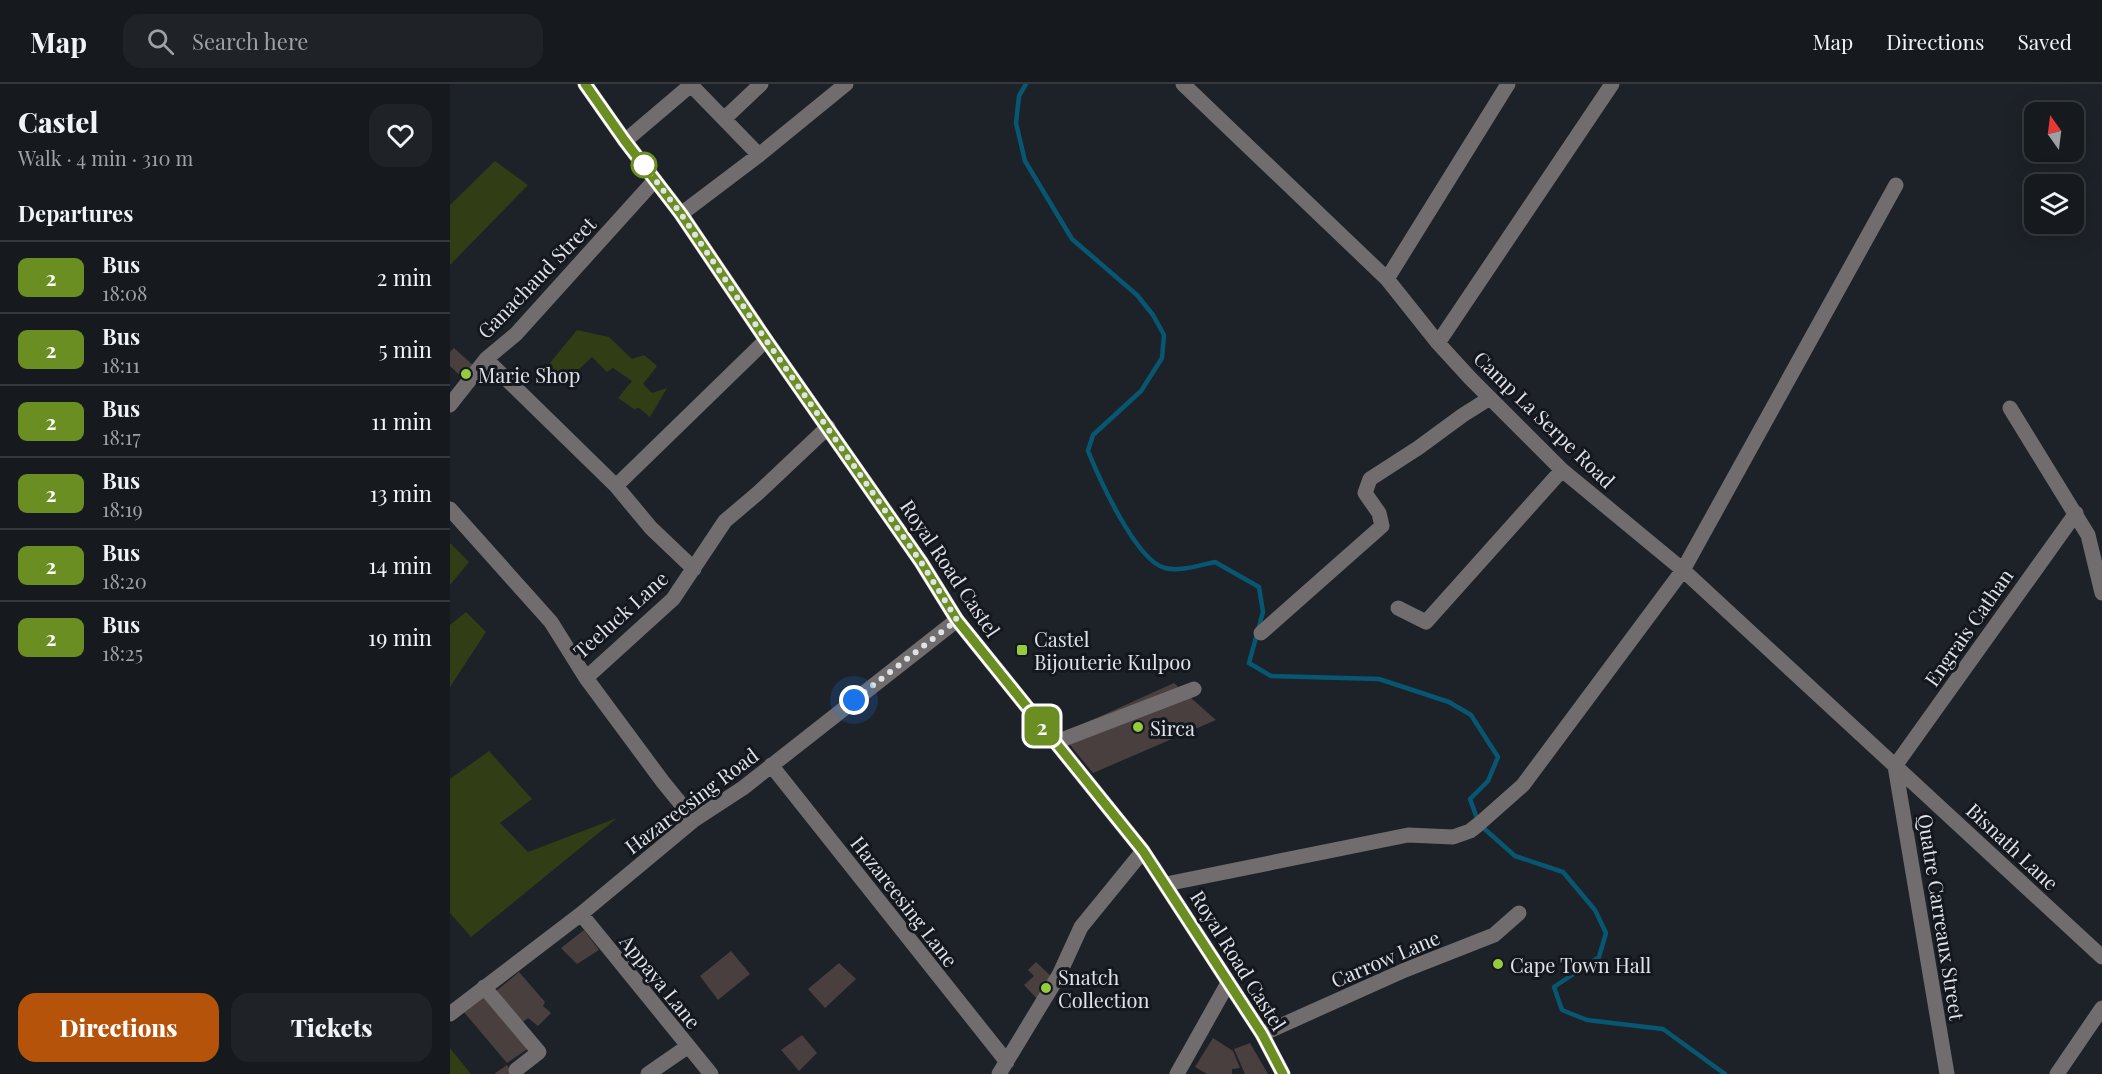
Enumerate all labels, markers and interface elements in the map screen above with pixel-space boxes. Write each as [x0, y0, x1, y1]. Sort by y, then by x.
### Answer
search box [123, 14, 543, 68]
text: Map [30, 23, 87, 60]
icon: search [144, 25, 177, 58]
text: Search here [192, 26, 308, 56]
text: Map [1812, 27, 1853, 55]
text: Directions [1886, 27, 1984, 55]
text: Saved [2017, 27, 2072, 55]
north arrow [2024, 102, 2084, 162]
map controls [2024, 102, 2084, 234]
text: Castel [18, 103, 98, 140]
button: heart [369, 104, 432, 167]
text: Walk · 4 min · 310 m [18, 144, 193, 171]
unlabelled marker [631, 152, 657, 178]
button: layers [2024, 174, 2084, 234]
text: Departures [18, 198, 133, 228]
street label: Ganachaud Street [471, 210, 602, 344]
text: Bus [102, 249, 140, 279]
text: 2 min [377, 262, 432, 292]
text: 2 [46, 263, 56, 291]
text: 18:08 [102, 279, 148, 306]
text: Bus [102, 321, 140, 351]
text: 5 min [379, 334, 432, 364]
text: 2 [46, 335, 56, 363]
street label: Camp La Serpe Road [1469, 344, 1622, 494]
text: 18:11 [102, 351, 140, 378]
place label: Marie Shop [478, 361, 580, 388]
marker: Marie Shop [459, 367, 473, 381]
text: Bus [102, 393, 140, 423]
text: 11 min [371, 406, 432, 436]
text: 2 [46, 407, 56, 435]
text: 18:17 [102, 423, 141, 450]
text: Bus [102, 465, 140, 495]
text: 13 min [370, 478, 432, 508]
text: 2 [46, 479, 56, 507]
street label: Royal Road Castel [895, 494, 1007, 642]
text: 18:19 [102, 495, 143, 522]
text: Bus [102, 537, 140, 567]
text: 14 min [368, 550, 432, 580]
text: 2 [46, 551, 56, 579]
street label: Engrais Cathan [1917, 563, 2019, 691]
street label: Teeluck Lane [567, 564, 673, 664]
text: 18:20 [102, 567, 147, 594]
text: Bus [102, 609, 140, 639]
text: 19 min [368, 622, 432, 652]
text: 2 [46, 623, 56, 651]
place label: Castel Bijouterie Kulpoo [1034, 625, 1191, 675]
text: 18:25 [102, 639, 143, 666]
marker: Castel Bijouterie Kulpoo [1015, 643, 1029, 657]
your location [839, 685, 869, 715]
line badge: 2 [1022, 706, 1062, 746]
text: 2 [1037, 712, 1047, 740]
place label: Sirca [1150, 714, 1195, 741]
marker: Sirca [1131, 720, 1145, 734]
street label: Hazareesing Road [619, 741, 764, 859]
street label: Bisnath Lane [1961, 796, 2065, 896]
street label: Quatre Carreaux Street [1912, 812, 1972, 1023]
street label: Hazareesing Lane [845, 830, 965, 972]
street label: Royal Road Castel [1185, 885, 1293, 1035]
street label: Carrow Lane [1327, 923, 1443, 993]
street label: Appaya Lane [614, 927, 707, 1034]
place label: Cape Town Hall [1510, 951, 1651, 978]
marker: Cape Town Hall [1491, 957, 1505, 971]
place label: Snatch Collection [1058, 963, 1149, 1013]
marker: Snatch Collection [1039, 981, 1053, 995]
button: Directions [18, 993, 219, 1062]
button: Tickets [231, 993, 432, 1062]

